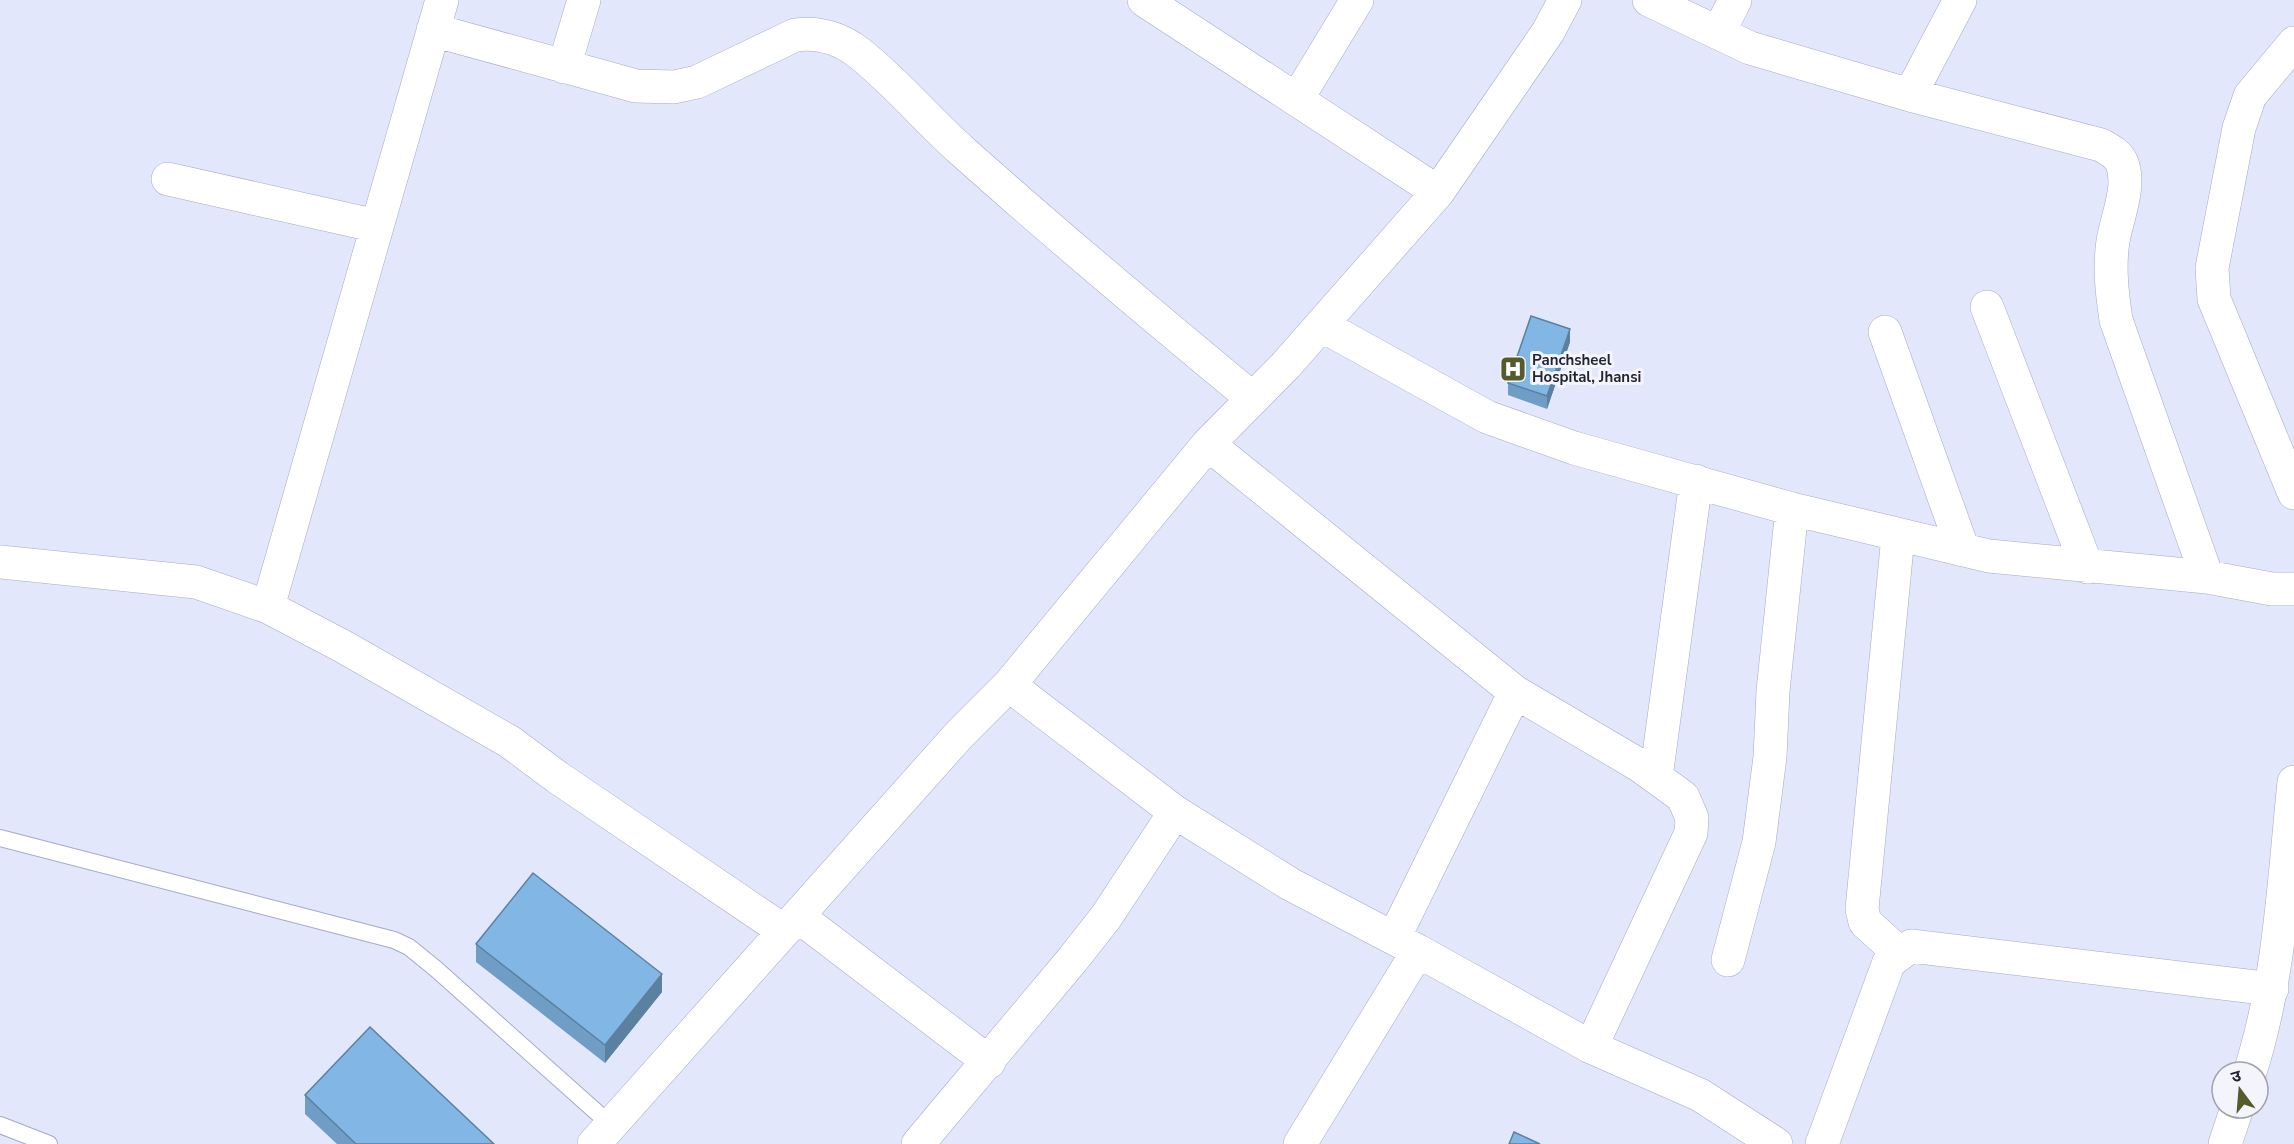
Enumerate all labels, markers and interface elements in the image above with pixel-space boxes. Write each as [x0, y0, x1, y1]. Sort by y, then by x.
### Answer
place label: Panchsheel Hospital, Jhansi [1532, 350, 1641, 387]
hospital icon: Panchsheel Hospital, Jhansi [1498, 354, 1528, 384]
north arrow [2210, 1060, 2270, 1120]
text: उ [2229, 1065, 2244, 1088]

